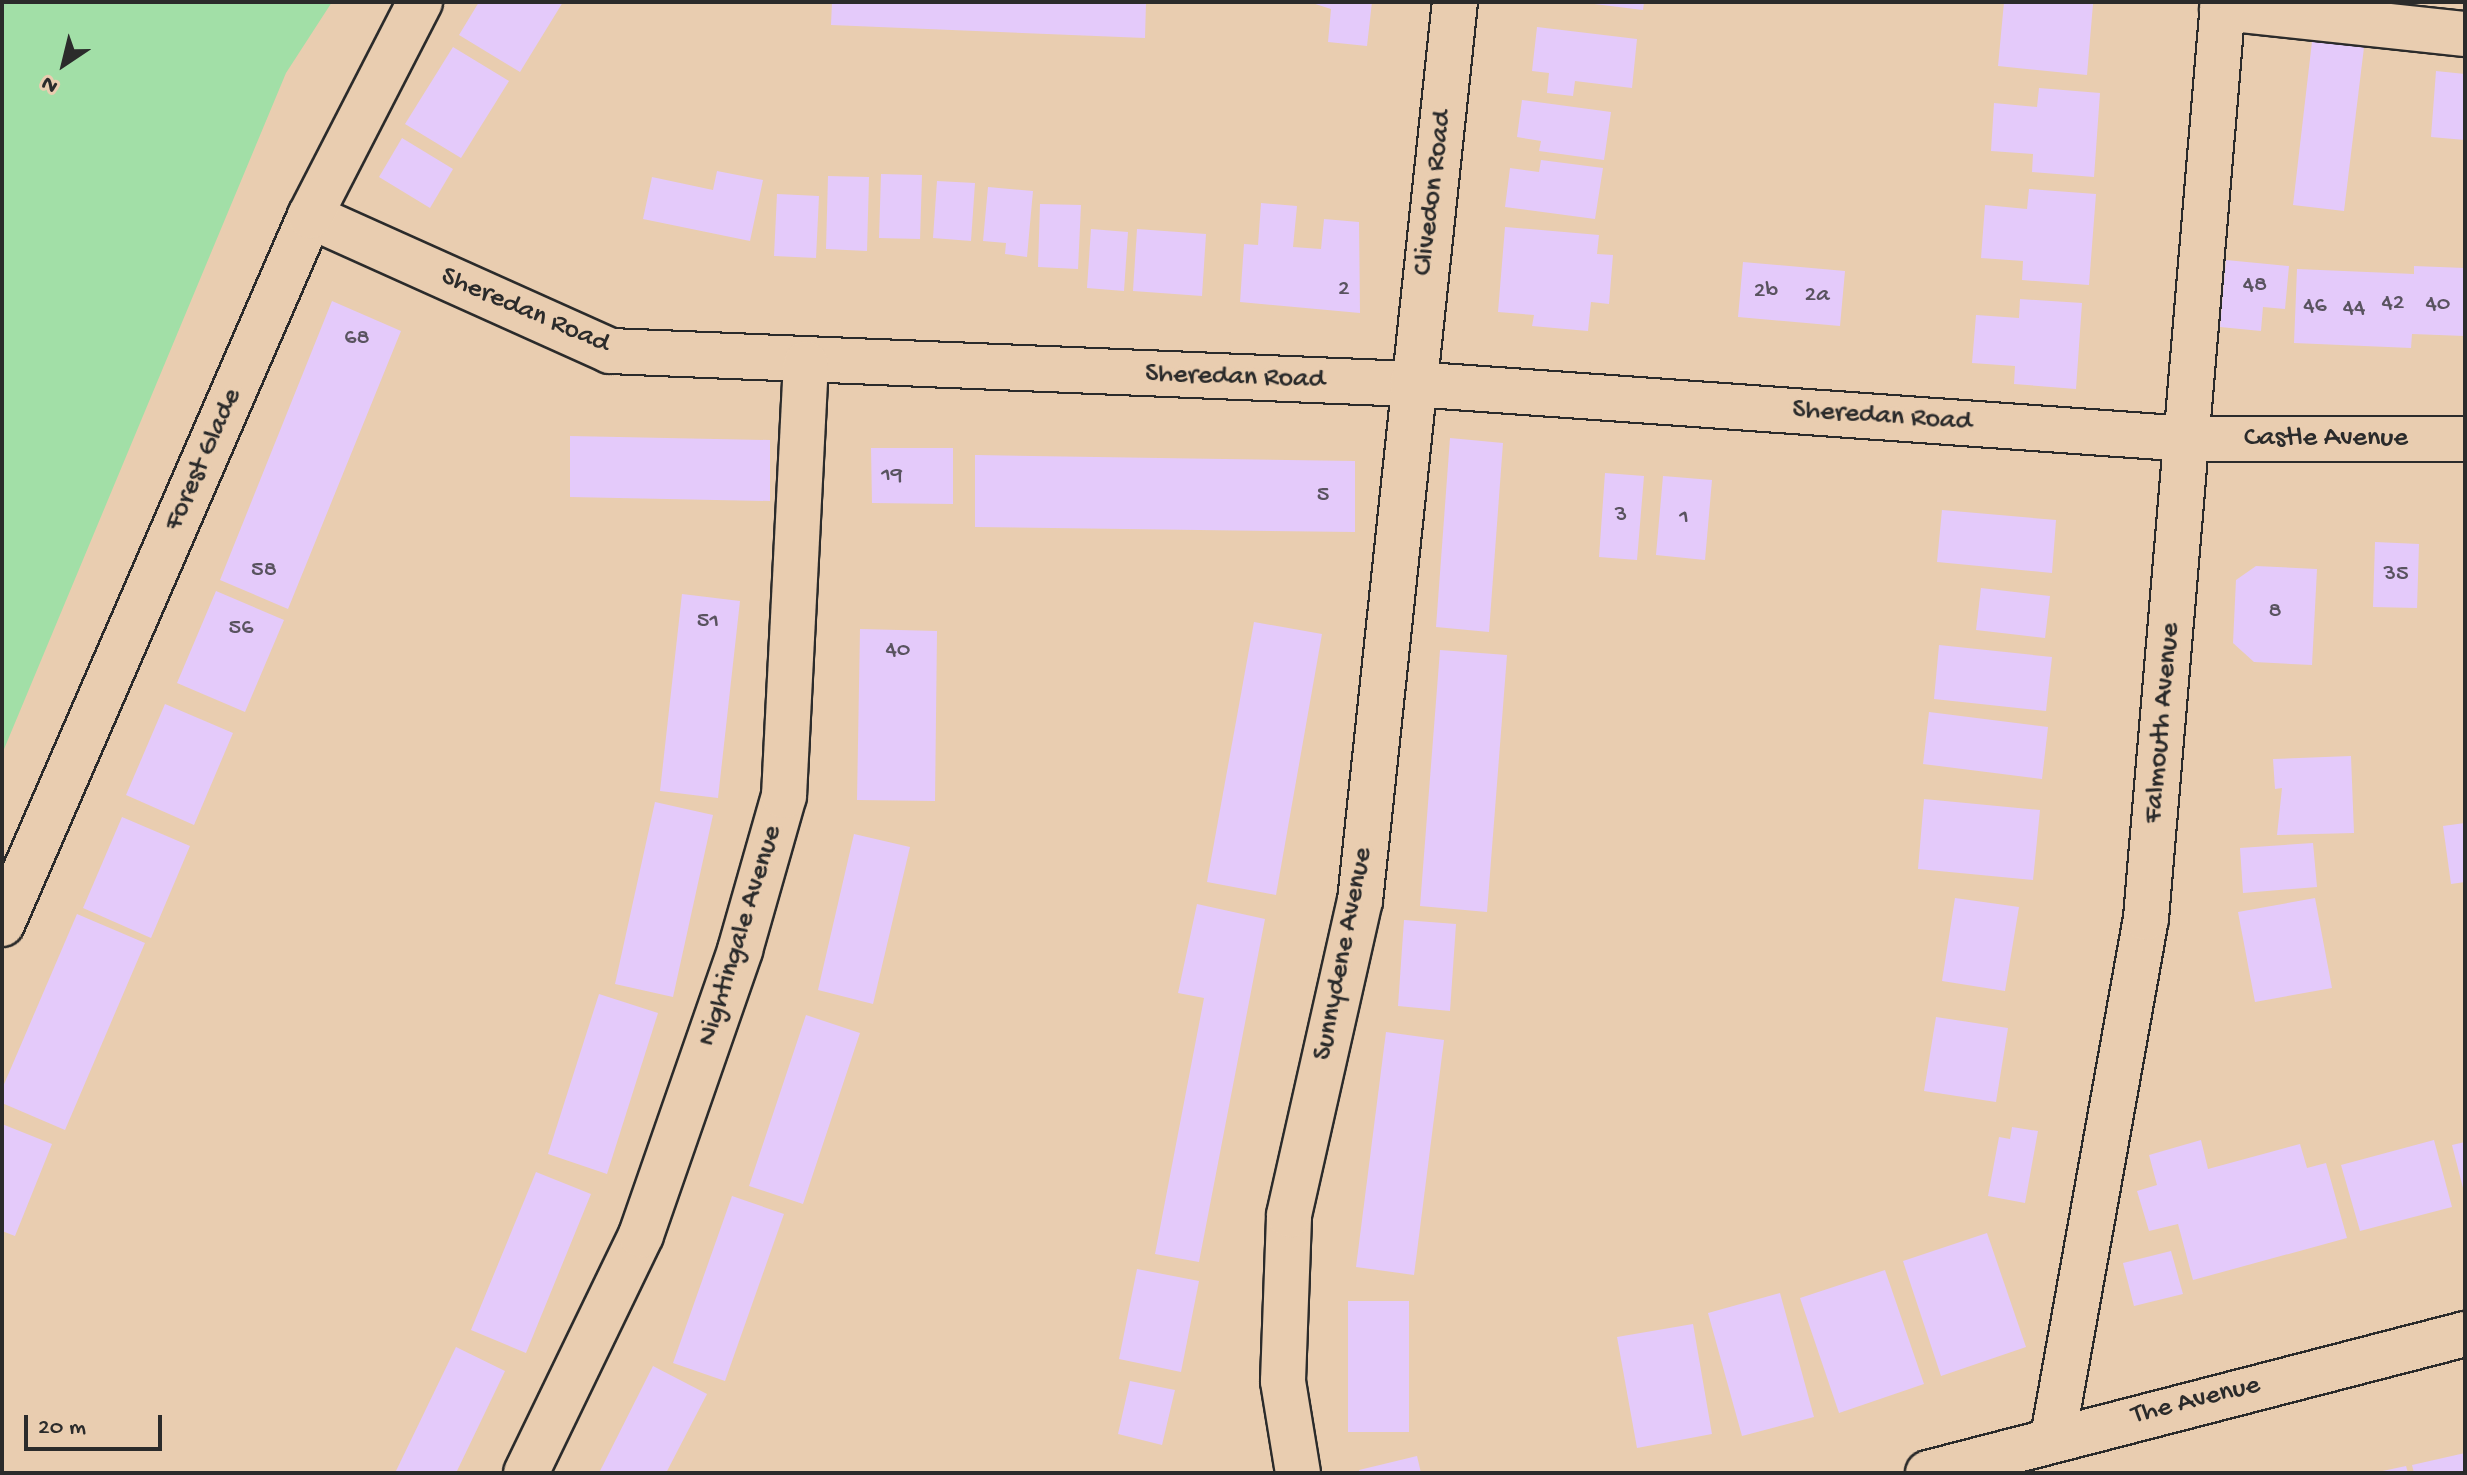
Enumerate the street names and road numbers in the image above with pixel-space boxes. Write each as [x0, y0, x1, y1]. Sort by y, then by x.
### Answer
street label: Clivedon Road [1407, 108, 1461, 278]
street label: Sheredan Road [436, 260, 614, 362]
street label: Sheredan Road [1145, 358, 1325, 398]
street label: Forest Glade [158, 384, 250, 536]
street label: Sheredan Road [1791, 394, 1973, 440]
street label: Castle Avenue [2244, 422, 2408, 456]
street label: Falmouth Avenue [2138, 621, 2188, 825]
street label: Nightingale Avenue [691, 822, 791, 1050]
street label: Sunnydene Avenue [1307, 845, 1381, 1063]
street label: The Avenue [2128, 1369, 2264, 1433]

